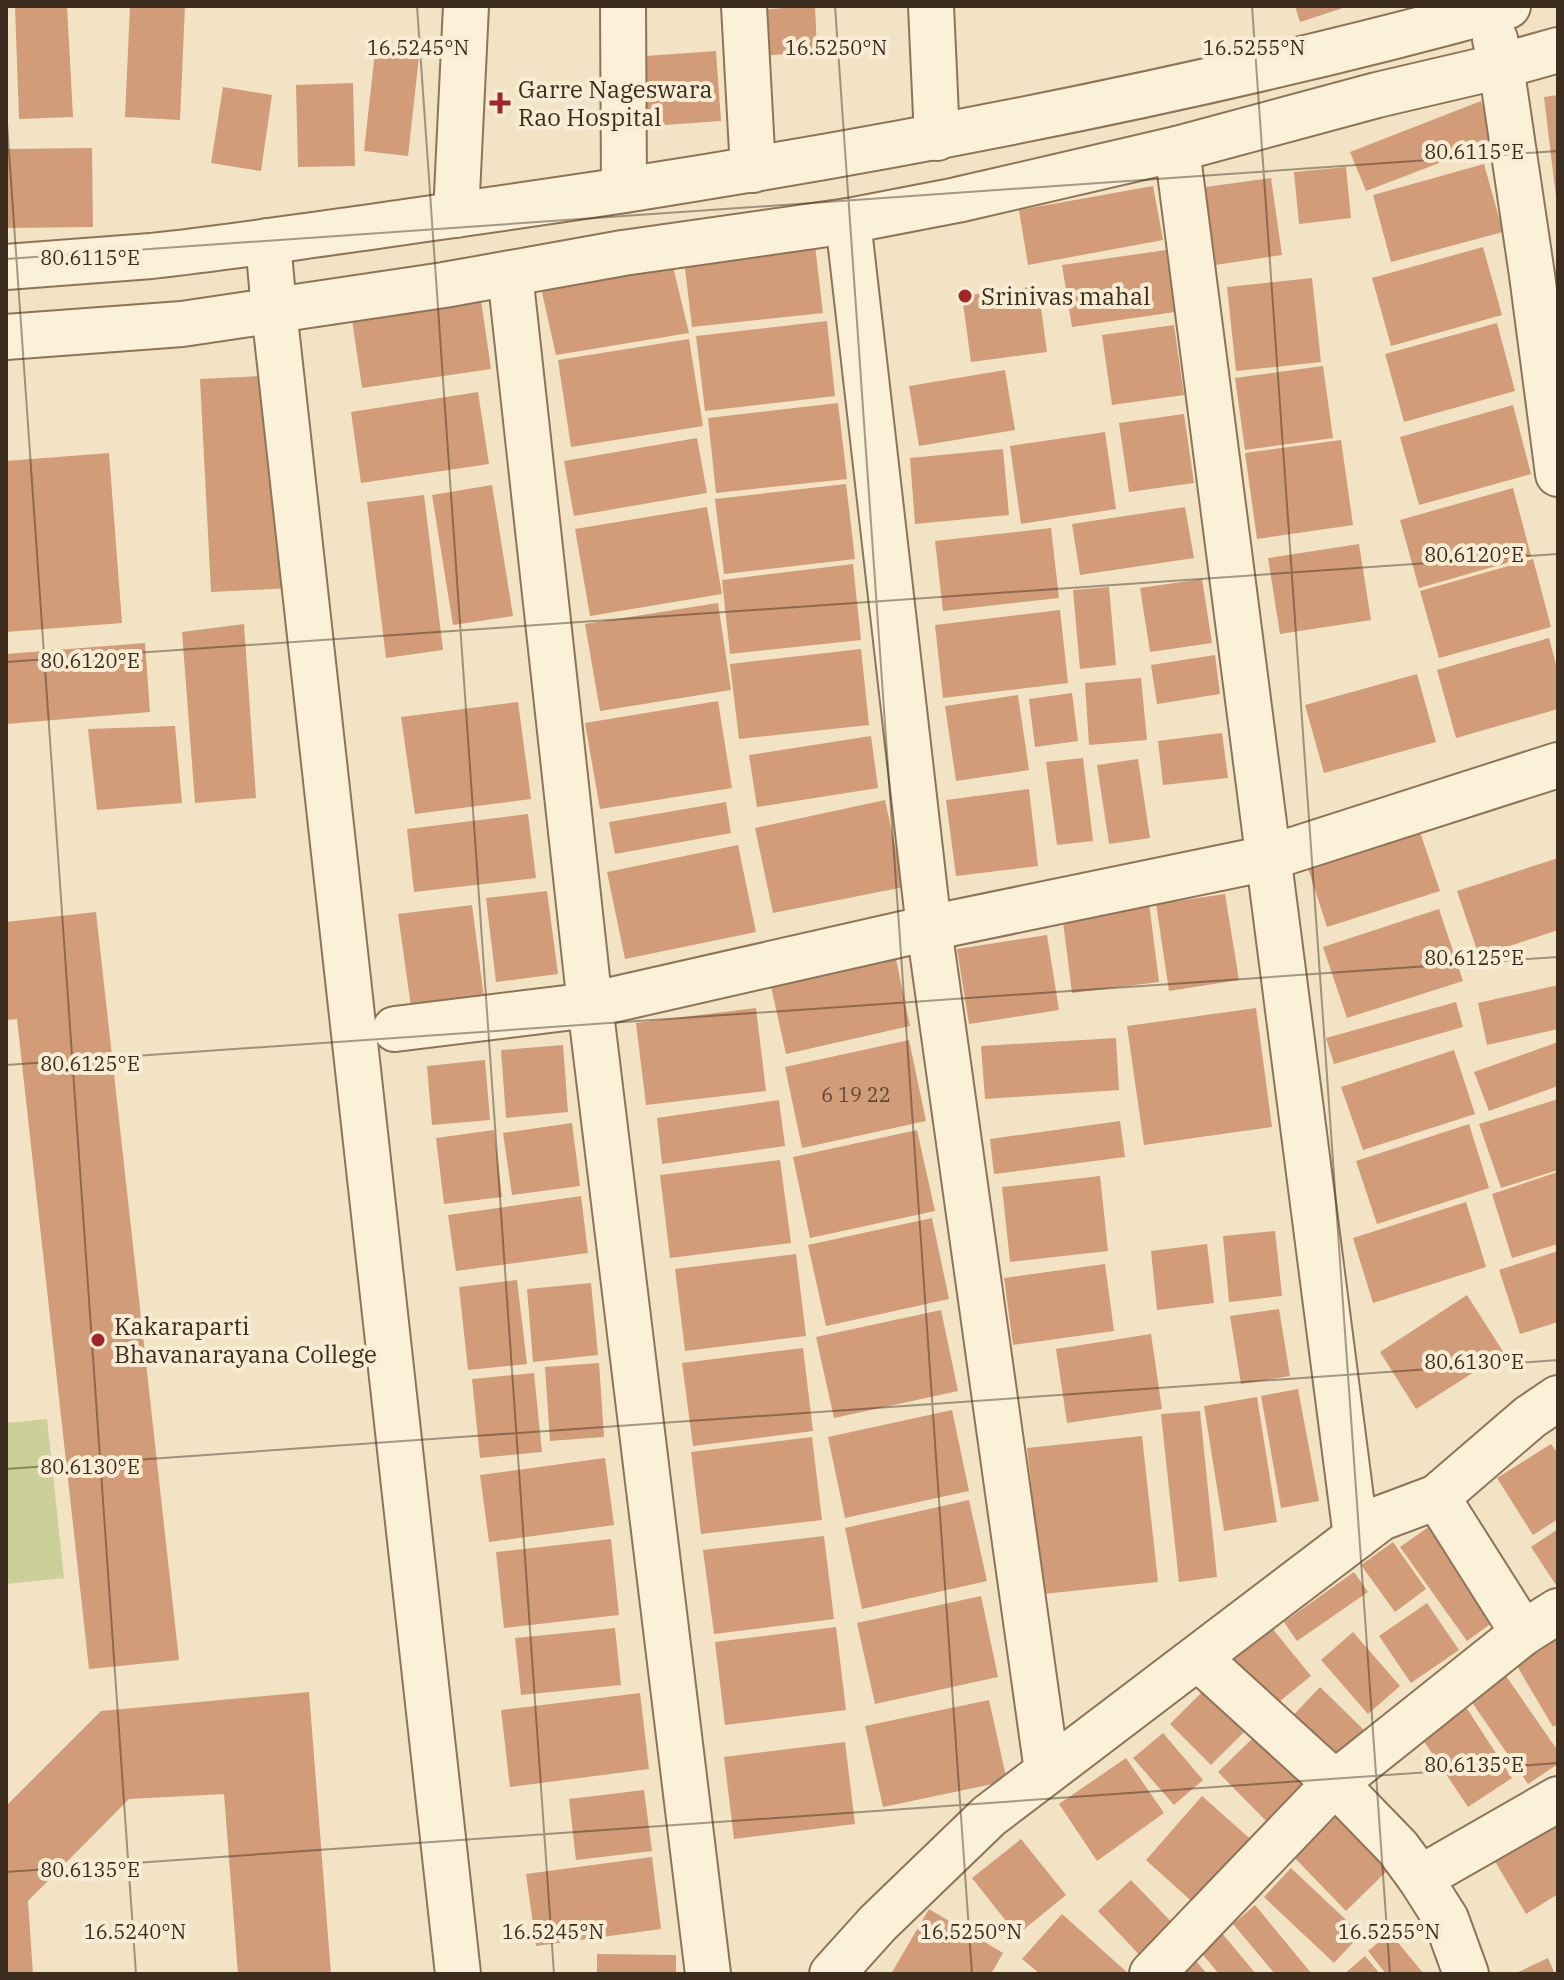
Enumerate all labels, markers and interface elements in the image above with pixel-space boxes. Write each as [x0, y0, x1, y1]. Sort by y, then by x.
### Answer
text: 16.5245°N [367, 34, 469, 61]
text: 16.5250°N [785, 34, 887, 61]
text: 16.5255°N [1203, 34, 1305, 61]
place label: Garre Nageswara Rao Hospital [518, 73, 713, 133]
marker: Garre Nageswara Rao Hospital [489, 92, 511, 114]
text: 80.6115°E [1424, 138, 1524, 165]
text: 80.6115°E [40, 244, 140, 271]
place label: Srinivas mahal [981, 280, 1150, 312]
marker: Srinivas mahal [956, 287, 974, 305]
text: 80.6120°E [1424, 541, 1524, 568]
text: 80.6120°E [40, 647, 140, 674]
text: 80.6125°E [1424, 944, 1524, 971]
text: 80.6125°E [40, 1050, 140, 1077]
house number: 6 19 22 [821, 1081, 891, 1108]
place label: Kakaraparti Bhavanarayana College [114, 1310, 377, 1370]
marker: Kakaraparti Bhavanarayana College [89, 1331, 107, 1349]
text: 80.6130°E [1424, 1348, 1524, 1375]
text: 80.6130°E [40, 1453, 140, 1480]
text: 80.6135°E [1424, 1751, 1524, 1778]
text: 80.6135°E [40, 1856, 140, 1883]
text: 16.5240°N [84, 1918, 186, 1945]
text: 16.5245°N [502, 1918, 604, 1945]
text: 16.5250°N [920, 1918, 1022, 1945]
text: 16.5255°N [1338, 1918, 1440, 1945]

